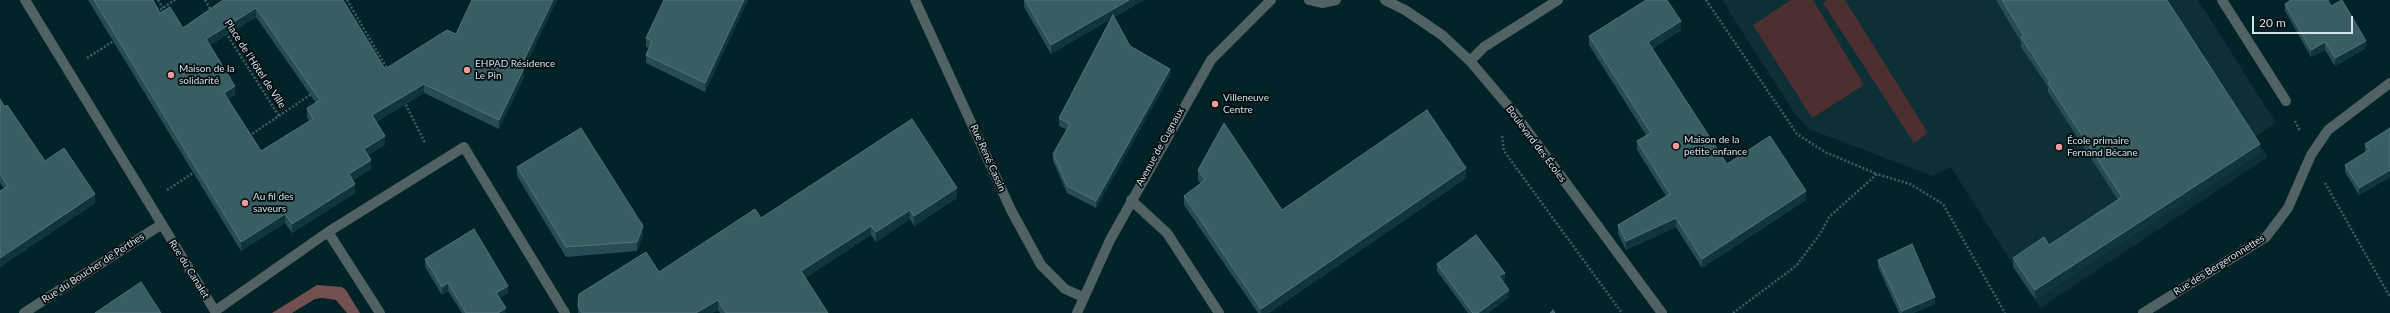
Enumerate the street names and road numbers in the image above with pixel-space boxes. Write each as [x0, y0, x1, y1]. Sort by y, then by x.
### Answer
street label: Place de l'Hôtel de Ville [222, 17, 288, 111]
street label: Boulevard des Écoles [1503, 103, 1569, 185]
street label: Avenue de Cugnaux [1134, 106, 1186, 188]
street label: Rue René Cassin [968, 122, 1008, 194]
street label: Rue du Boucher de Perthes [40, 230, 146, 306]
street label: Rue des Bergeronnettes [2171, 232, 2267, 298]
street label: Rue du Canalet [166, 238, 212, 300]

